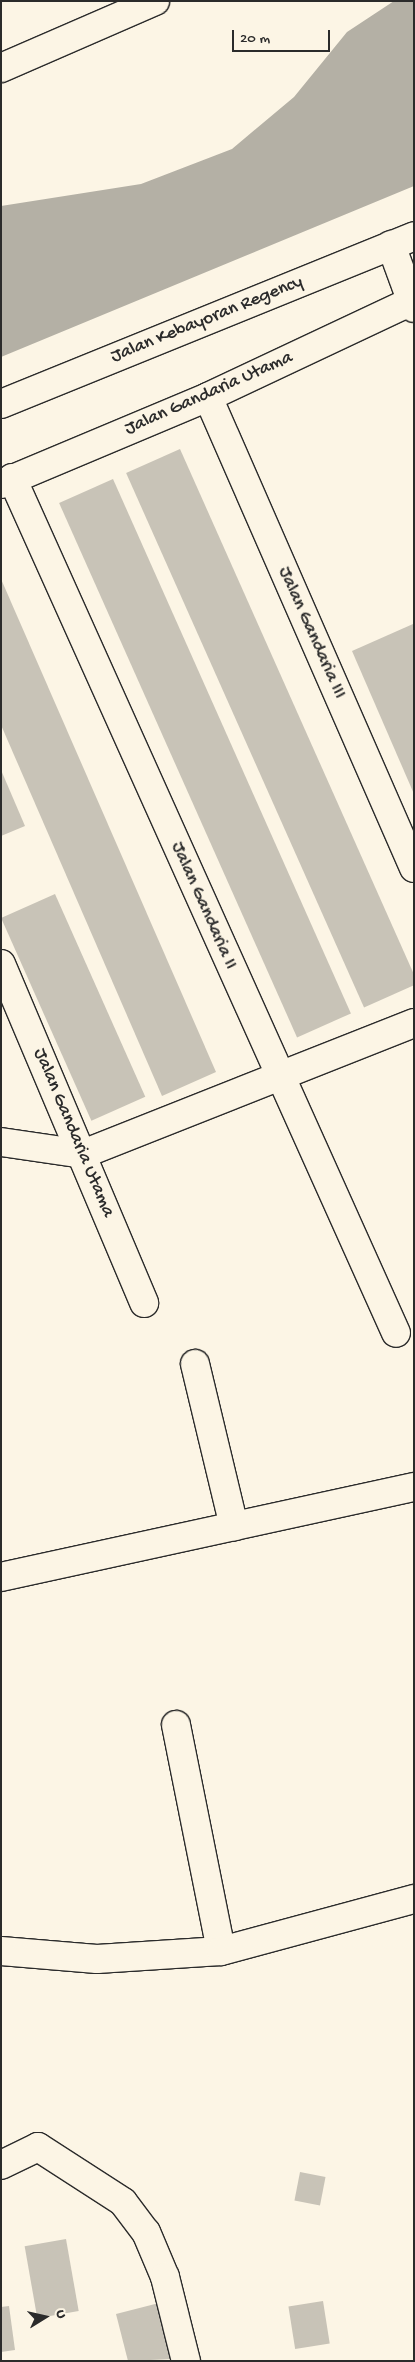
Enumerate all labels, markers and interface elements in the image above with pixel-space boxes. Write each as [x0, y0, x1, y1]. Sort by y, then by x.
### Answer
scale bar [235, 20, 332, 52]
text: 20 m [240, 30, 270, 48]
street label: Jalan Kebayoran Regency [108, 271, 306, 369]
street label: Jalan Gandaria Utama [122, 347, 296, 441]
street label: Jalan Gandaria III [272, 564, 350, 702]
street label: Jalan Gandaria II [165, 839, 241, 973]
street label: Jalan Gandaria Utama [27, 1045, 119, 1221]
north arrow [20, 2292, 70, 2342]
text: U [51, 2309, 69, 2320]

